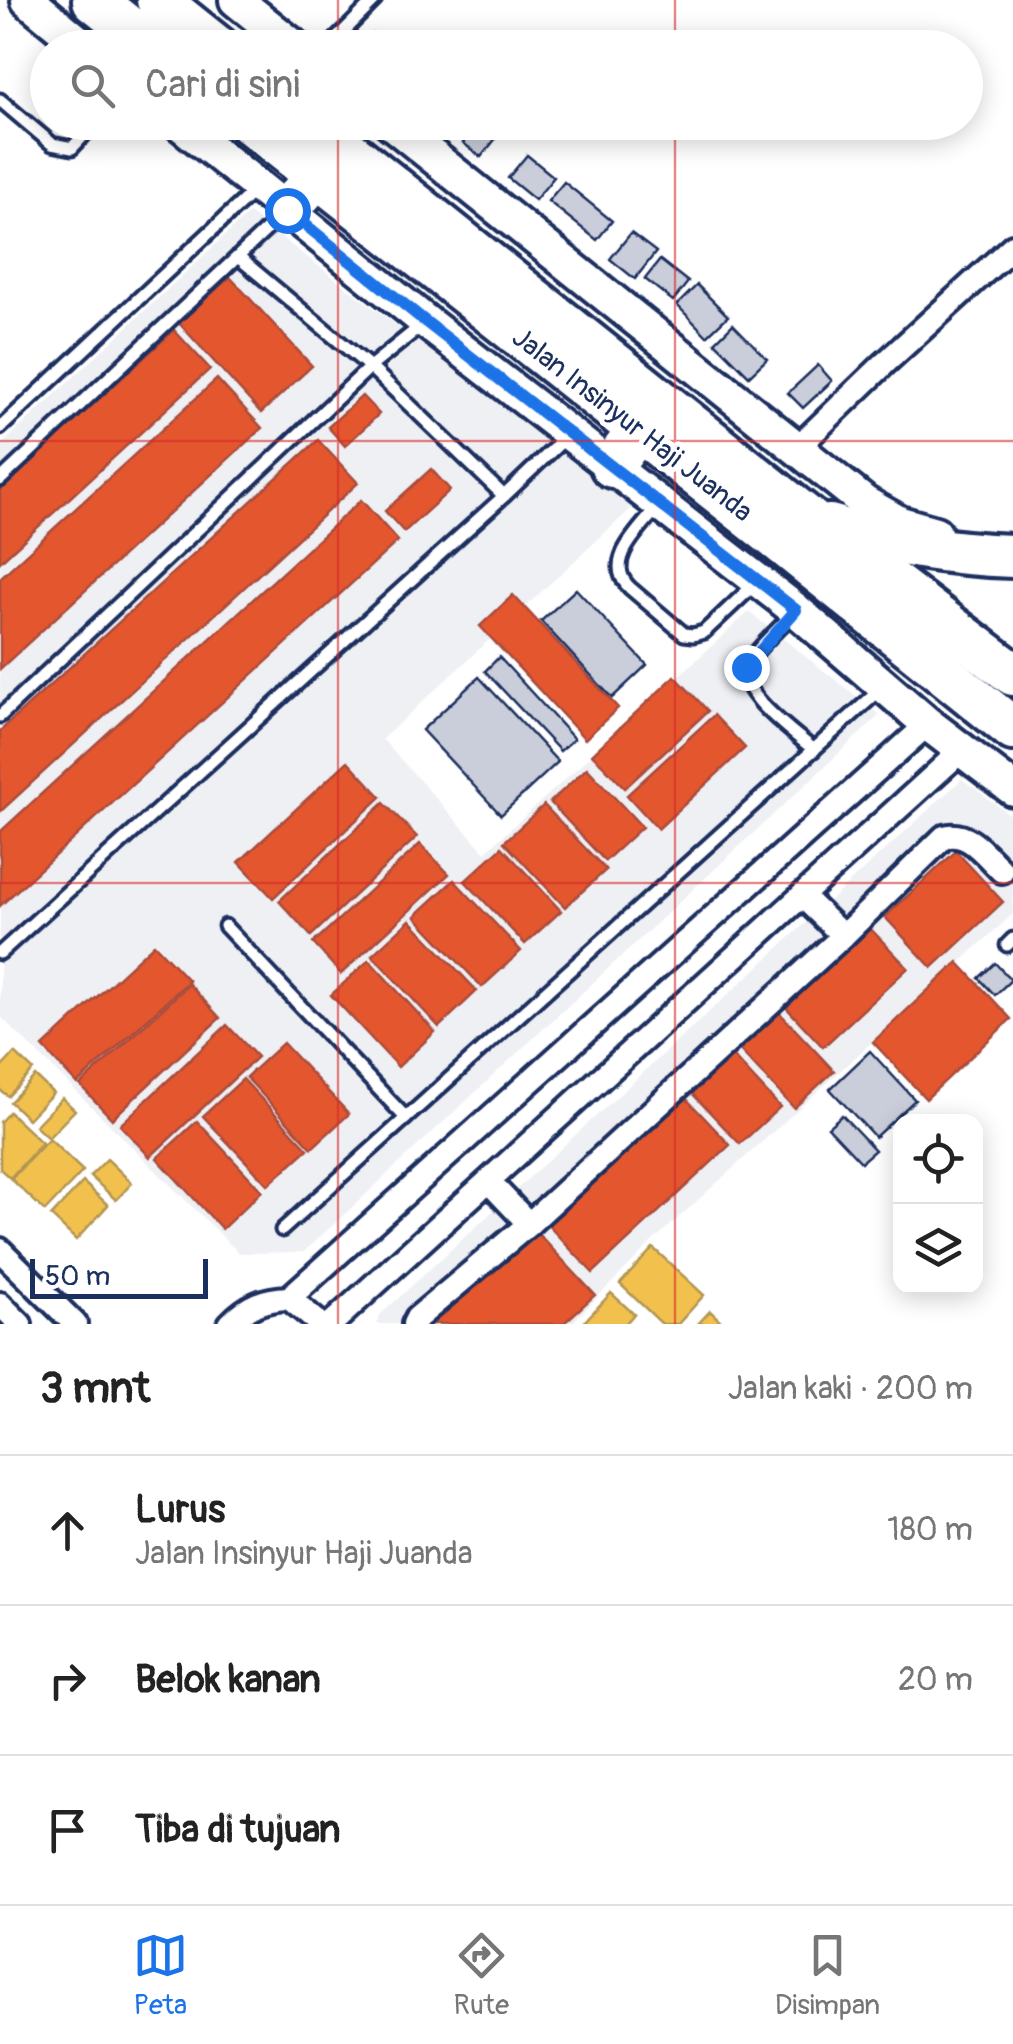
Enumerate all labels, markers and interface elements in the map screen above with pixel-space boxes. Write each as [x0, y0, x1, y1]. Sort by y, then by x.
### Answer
search box [30, 30, 983, 140]
icon: search [65, 58, 120, 113]
text: Cari di sini [145, 61, 300, 109]
route start [265, 188, 311, 234]
street label: Jalan Insinyur Haji Juanda [505, 320, 759, 530]
route end [724, 645, 770, 691]
map controls [893, 1114, 983, 1294]
button: locate [893, 1114, 983, 1204]
button: layers [893, 1204, 983, 1294]
scale bar [30, 1254, 208, 1298]
text: 50 m [45, 1259, 110, 1294]
text: 3 mnt [40, 1363, 150, 1415]
text: Jalan kaki · 200 m [728, 1369, 973, 1409]
text: Lurus [135, 1486, 225, 1534]
icon: ahead [40, 1503, 95, 1558]
text: 180 m [887, 1510, 973, 1550]
text: Jalan Insinyur Haji Juanda [135, 1534, 473, 1574]
icon: right [40, 1653, 95, 1708]
text: Belok kanan [135, 1656, 321, 1704]
text: 20 m [898, 1660, 973, 1700]
icon: arrive [40, 1803, 95, 1858]
text: Tiba di tujuan [135, 1806, 341, 1854]
tab: Peta [133, 1928, 188, 2023]
tab: Rute [454, 1928, 509, 2023]
tab: Disimpan [775, 1928, 880, 2023]

